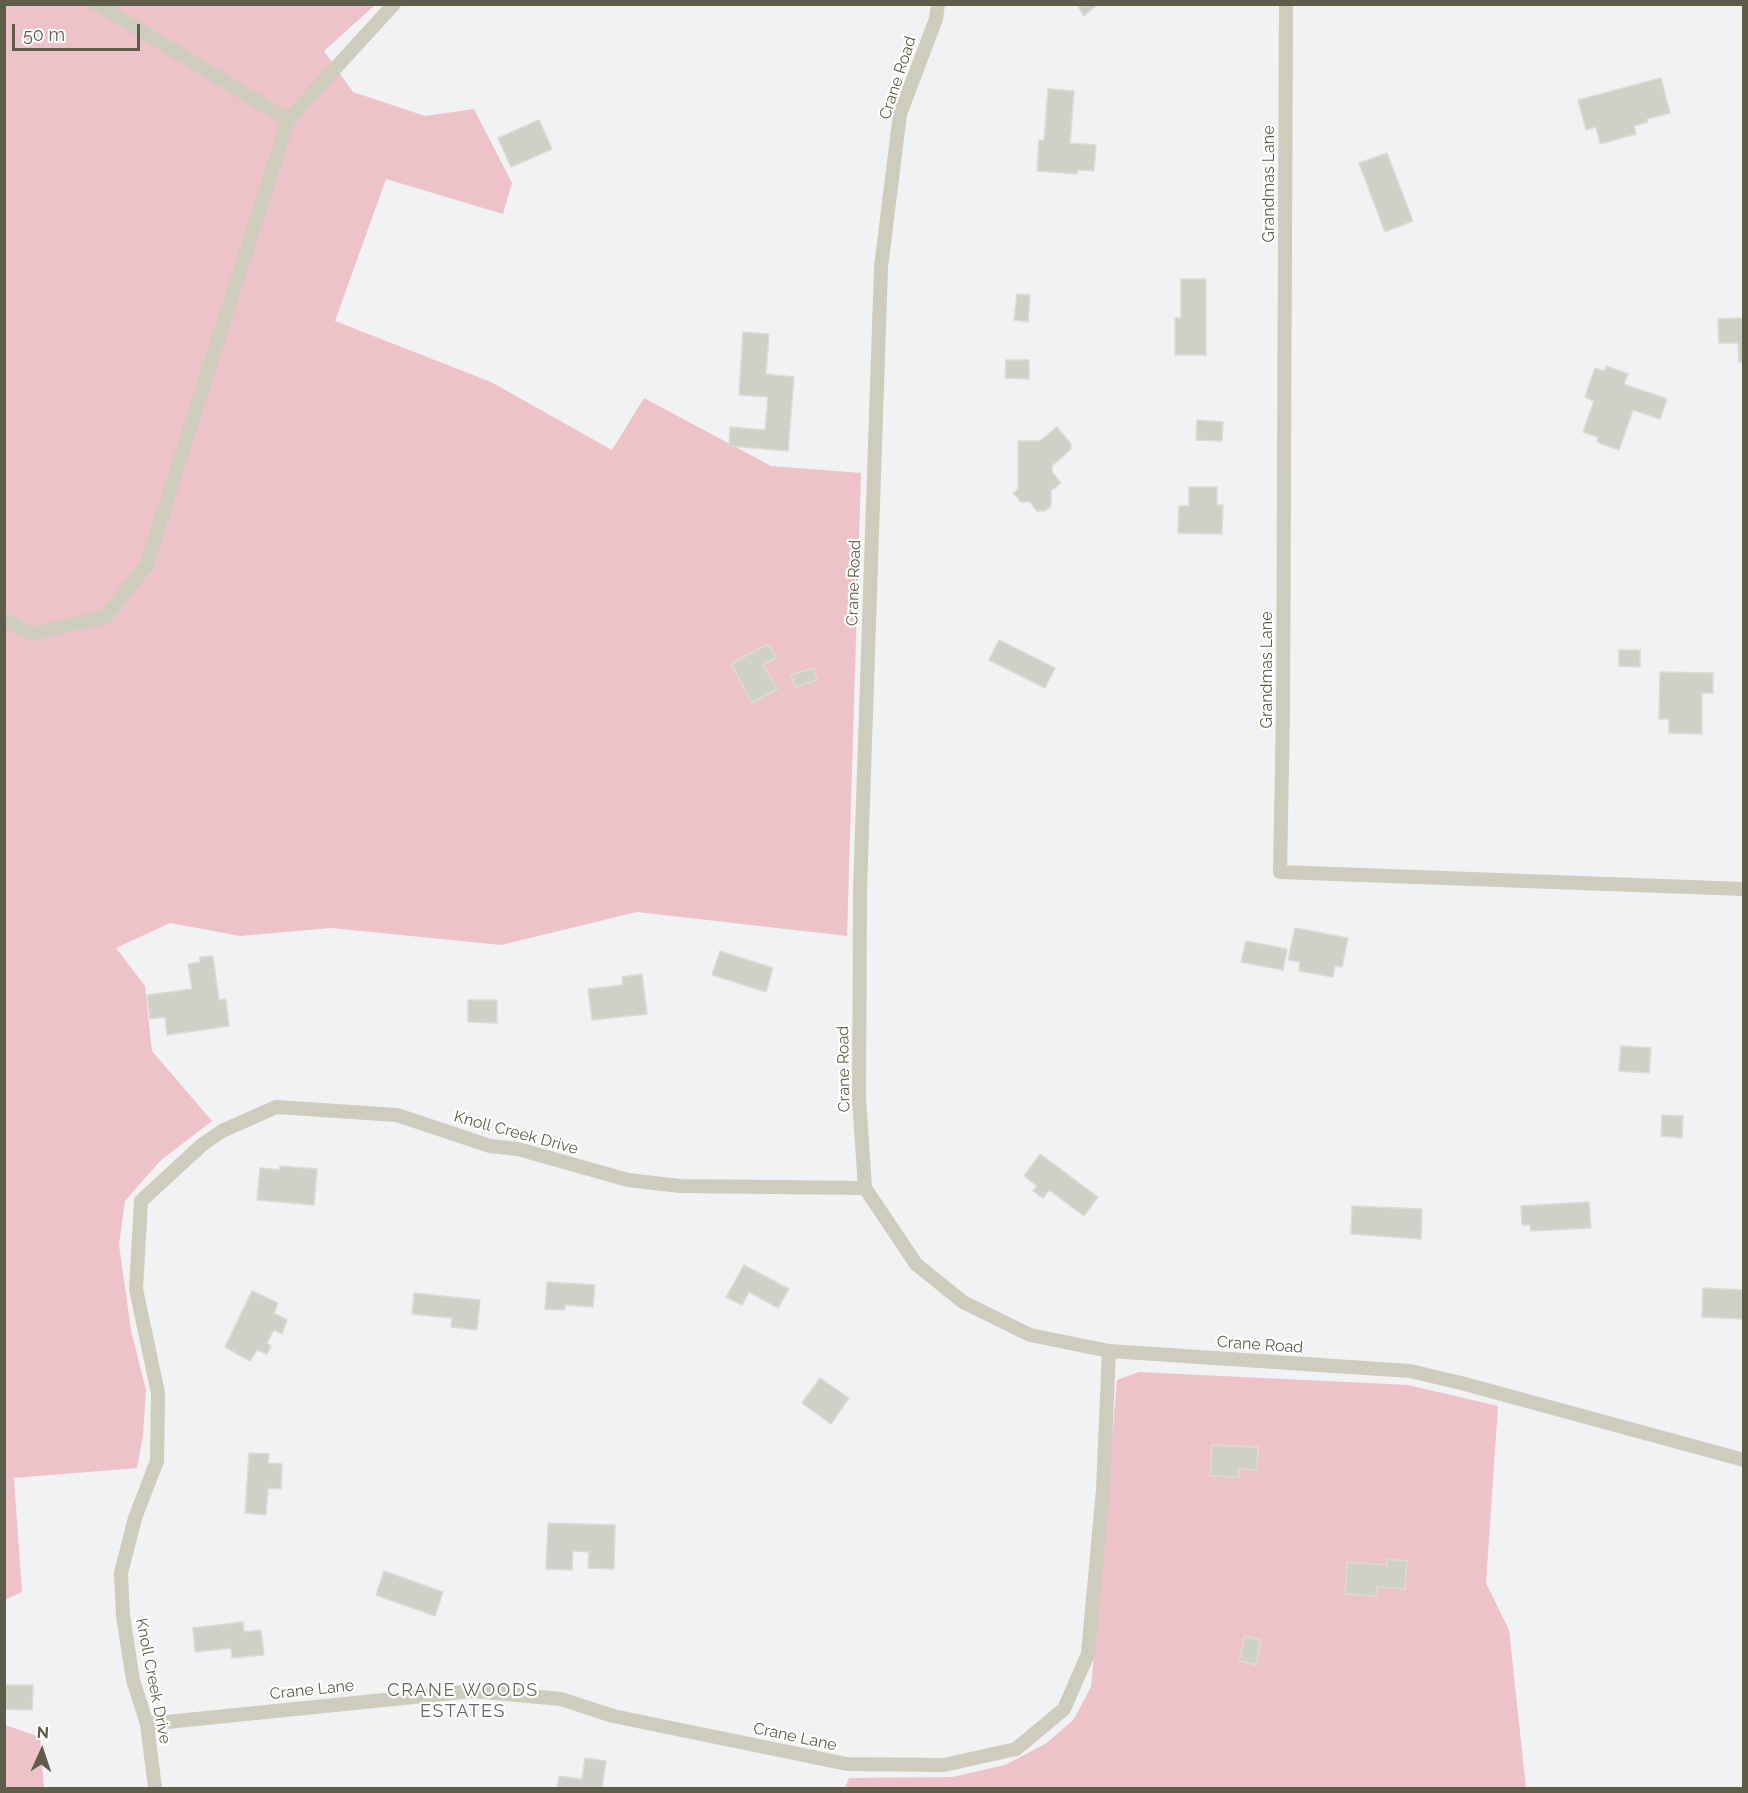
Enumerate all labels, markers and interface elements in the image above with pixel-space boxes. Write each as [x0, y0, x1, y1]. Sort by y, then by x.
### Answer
scale bar [15, 12, 142, 50]
text: 50 m [23, 24, 65, 45]
street label: Crane Road [876, 34, 920, 122]
street label: Grandmas Lane [1259, 125, 1279, 243]
street label: Crane Road [843, 539, 865, 627]
street label: Grandmas Lane [1257, 611, 1277, 729]
street label: Crane Road [834, 1026, 854, 1112]
street label: Knoll Creek Drive [452, 1107, 580, 1159]
street label: Crane Road [1216, 1332, 1304, 1358]
street label: Knoll Creek Drive [131, 1616, 175, 1746]
street label: Crane Lane [269, 1676, 355, 1704]
district label: CRANE WOODS ESTATES [387, 1680, 539, 1722]
street label: Crane Lane [752, 1719, 838, 1755]
north arrow [12, 1721, 72, 1781]
text: N [36, 1723, 50, 1742]

